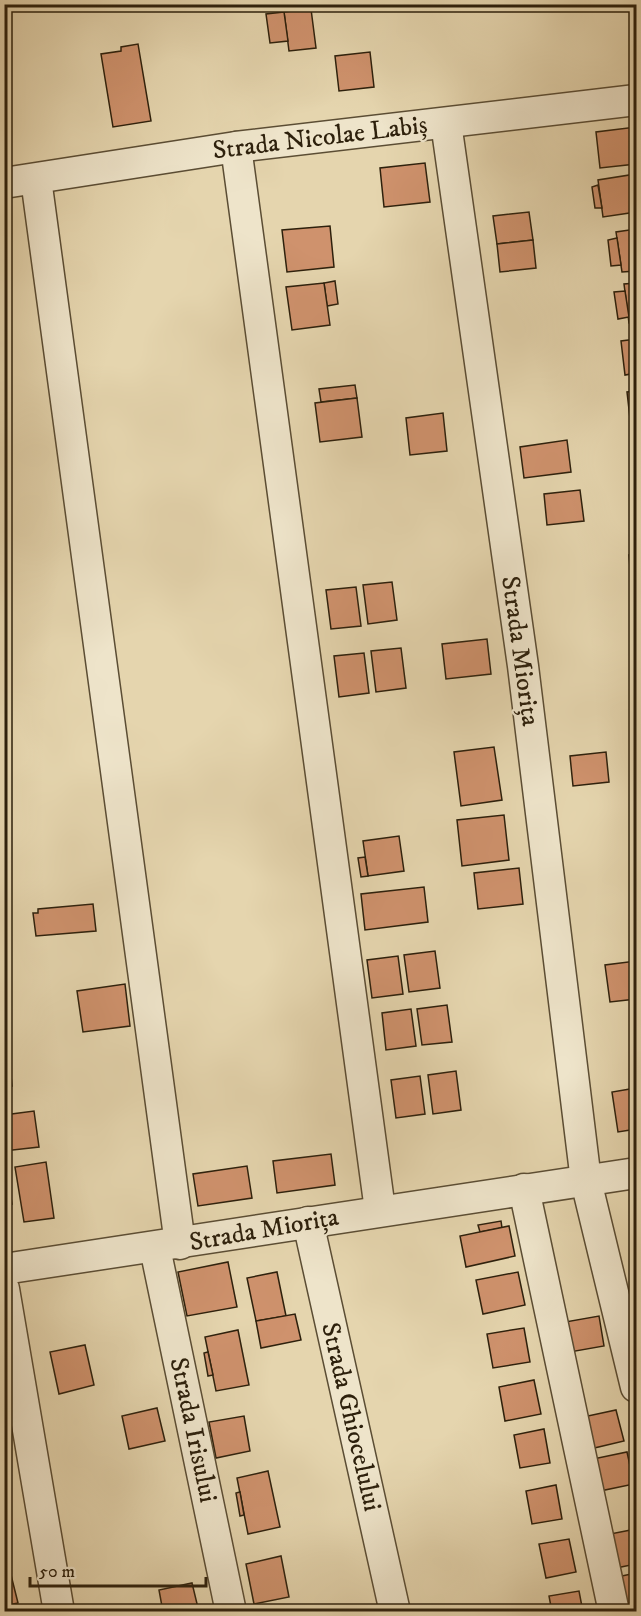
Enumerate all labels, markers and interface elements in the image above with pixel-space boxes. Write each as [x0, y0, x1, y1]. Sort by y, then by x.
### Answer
street label: Strada Nicolae Labiș [211, 108, 429, 168]
street label: Strada Miorița [493, 574, 547, 728]
street label: Strada Miorița [187, 1201, 341, 1259]
street label: Strada Ghiocelului [313, 1319, 389, 1515]
street label: Strada Irisului [162, 1354, 224, 1506]
scale bar [30, 1550, 206, 1588]
text: 50 m [39, 1561, 75, 1583]

